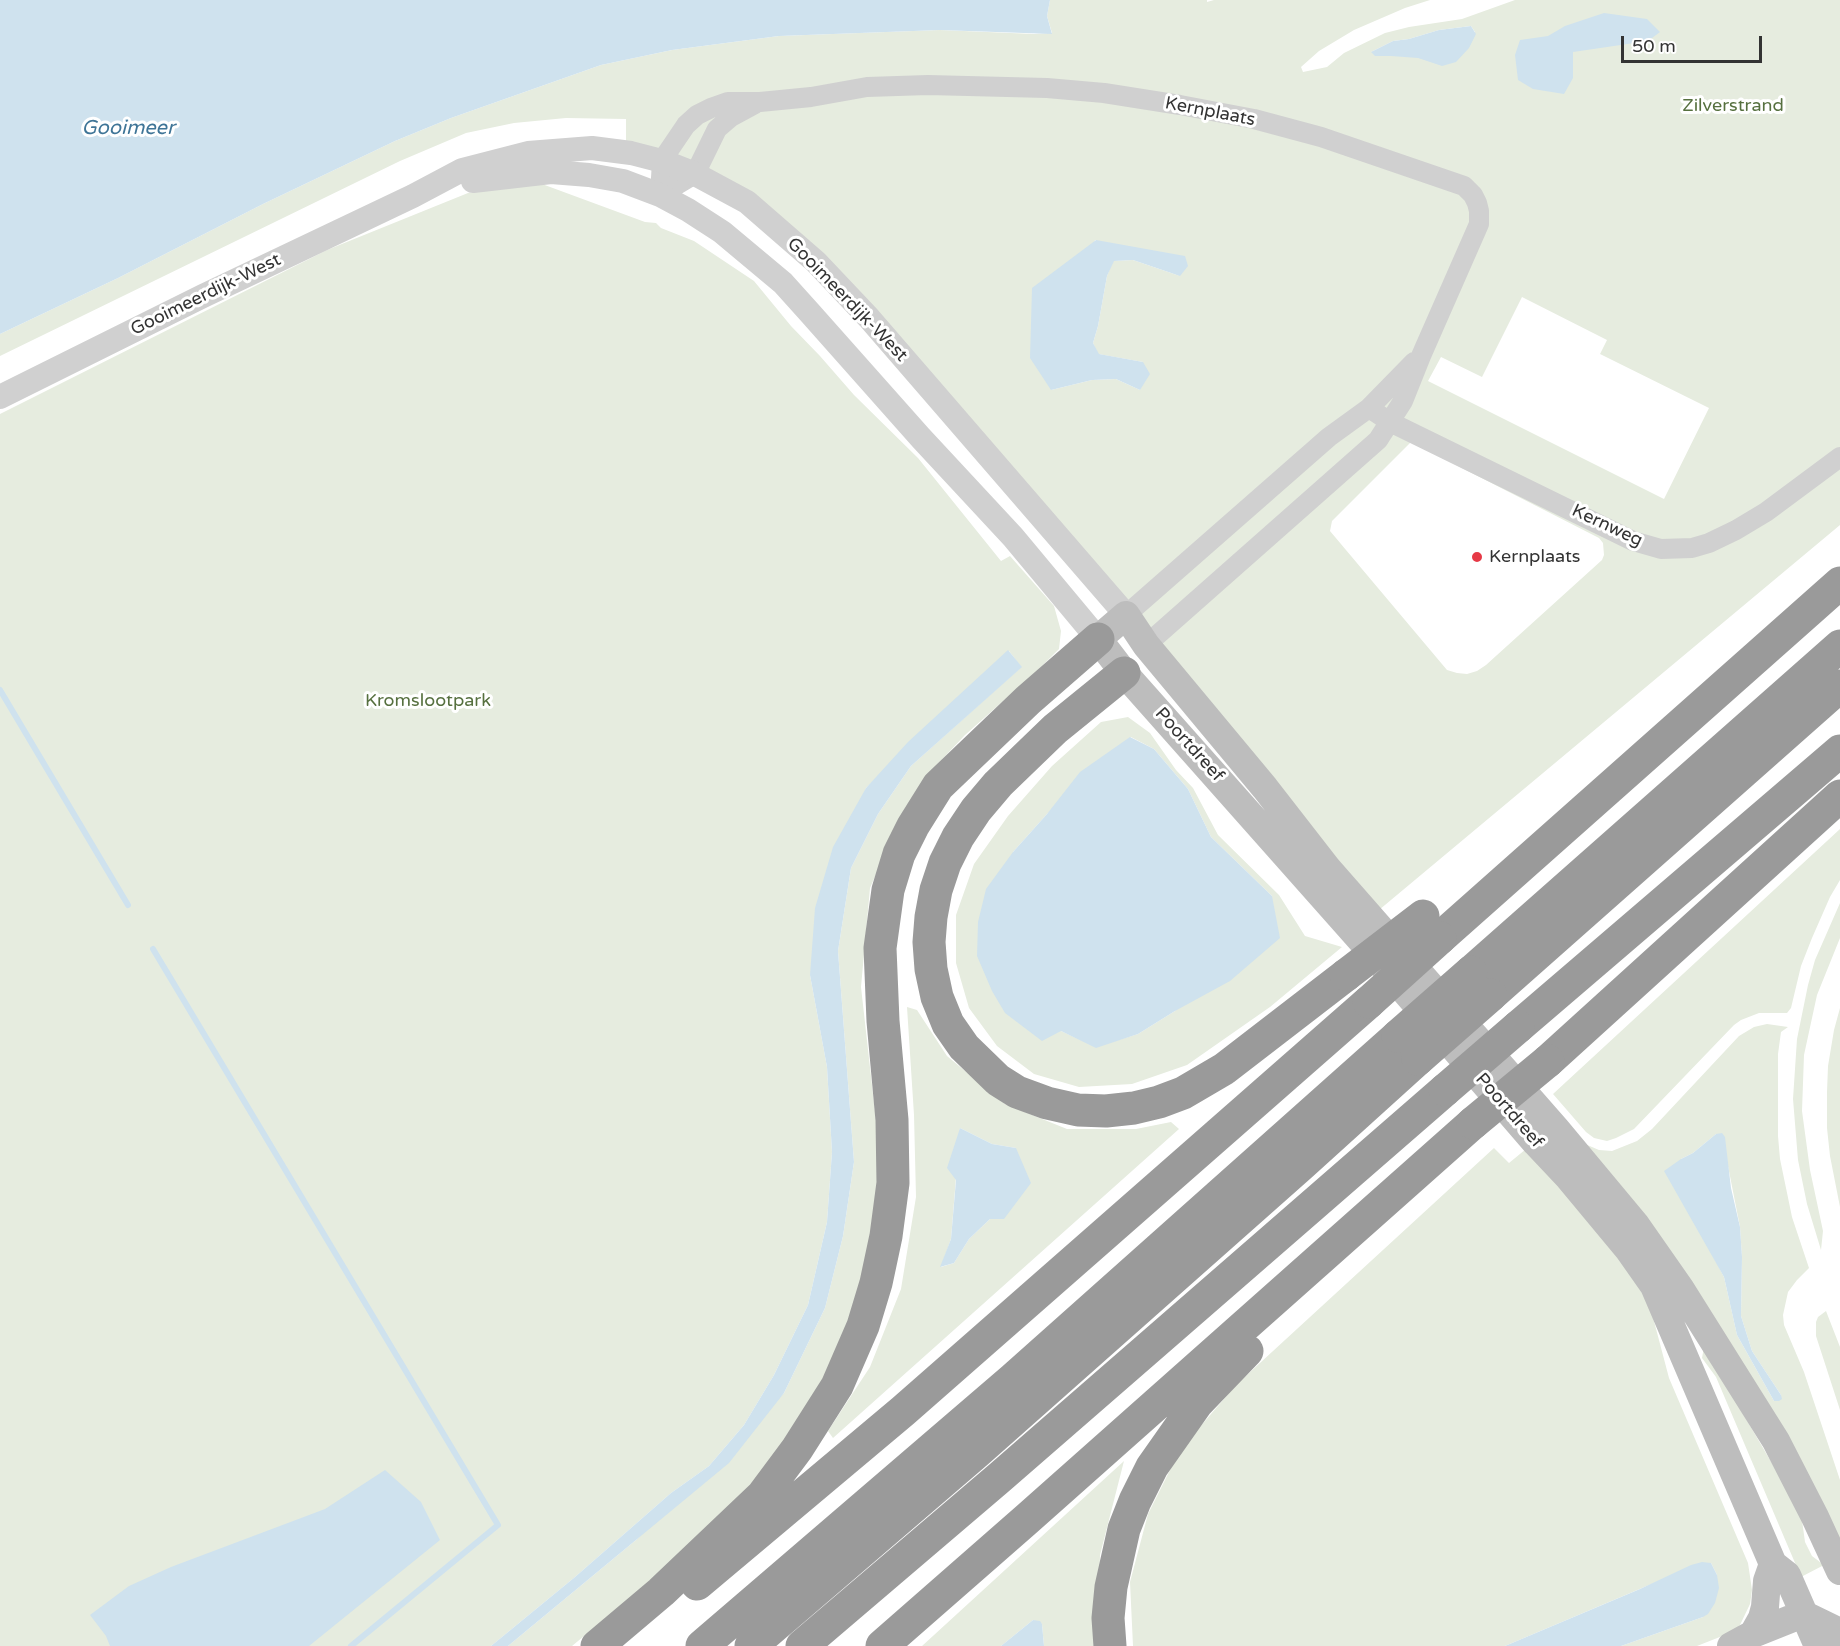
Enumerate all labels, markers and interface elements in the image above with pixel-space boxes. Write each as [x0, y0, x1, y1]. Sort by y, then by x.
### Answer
scale bar [1624, 24, 1765, 62]
text: 50 m [1632, 35, 1676, 57]
street label: Kernplaats [1163, 93, 1257, 131]
park label: Zilverstrand [1682, 95, 1784, 117]
water label: Gooimeer [81, 117, 175, 141]
street label: Gooimeerdijk-West [782, 233, 912, 367]
street label: Gooimeerdijk-West [128, 249, 284, 341]
street label: Kernweg [1568, 500, 1646, 552]
place label: Kernplaats [1489, 546, 1580, 568]
marker: Kernplaats [1470, 550, 1484, 564]
park label: Kromslootpark [365, 690, 491, 712]
street label: Poortdreef [1150, 703, 1228, 787]
street label: Poortdreef [1470, 1069, 1548, 1153]

